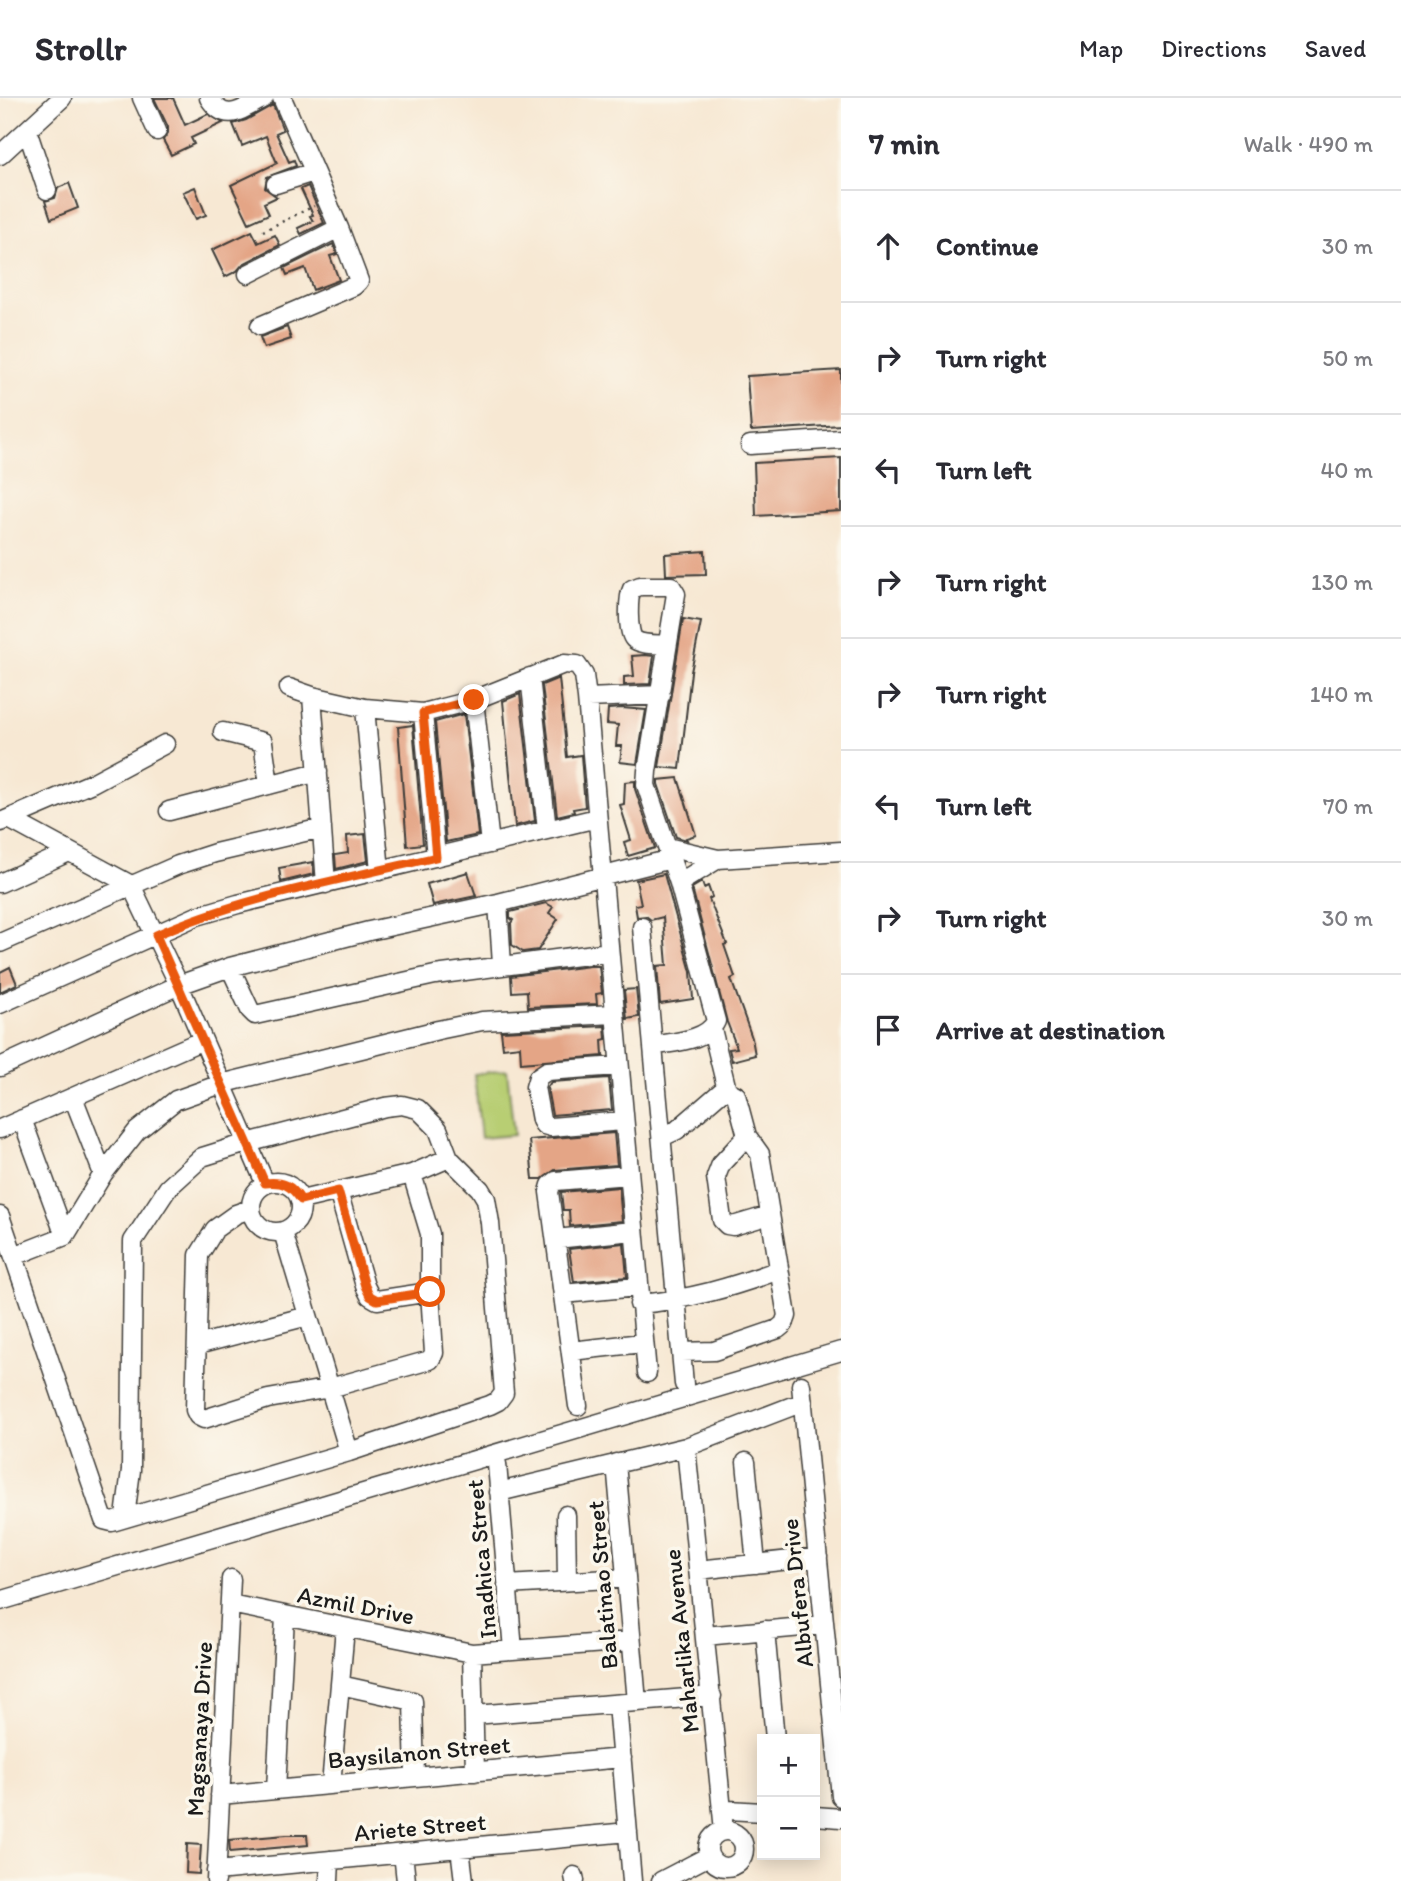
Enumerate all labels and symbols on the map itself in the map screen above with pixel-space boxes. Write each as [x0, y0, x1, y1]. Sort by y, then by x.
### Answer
route end [458, 684, 489, 715]
route start [414, 1276, 445, 1307]
street label: Inadhica Street [460, 1478, 502, 1640]
street label: Balatinao Street [580, 1500, 624, 1670]
street label: Albufera Drive [775, 1517, 819, 1669]
street label: Maharlika Avenue [657, 1548, 705, 1734]
street label: Azmil Drive [295, 1579, 417, 1631]
street label: Magsanaya Drive [180, 1641, 218, 1817]
street label: Baysilanon Street [327, 1730, 511, 1774]
street label: Ariete Street [353, 1807, 487, 1847]

